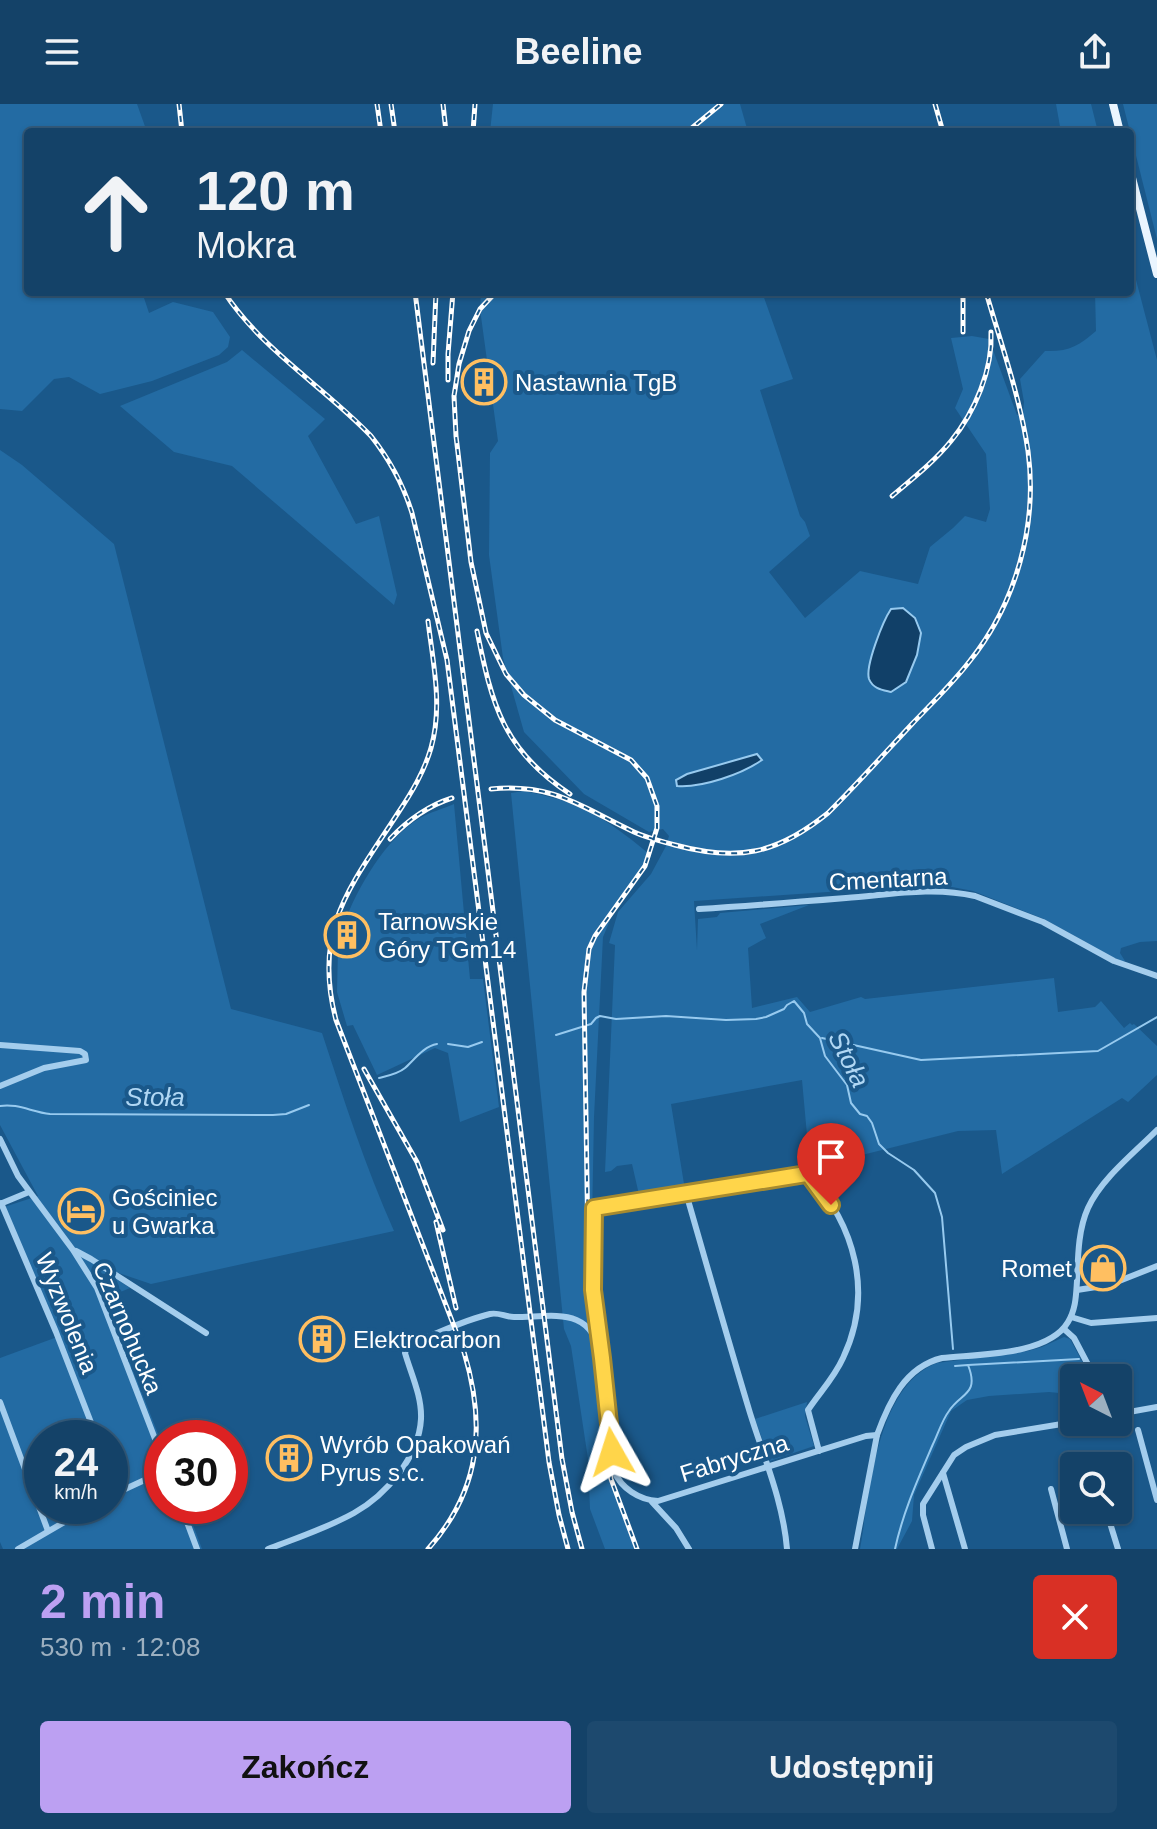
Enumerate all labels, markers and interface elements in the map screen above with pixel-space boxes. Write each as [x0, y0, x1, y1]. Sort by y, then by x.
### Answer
icon: menu [40, 30, 84, 74]
icon: share [1073, 30, 1117, 74]
text: Beeline [514, 31, 643, 72]
text: 120 m [196, 159, 355, 222]
icon: ahead [64, 160, 168, 264]
text: Mokra [196, 225, 296, 266]
building icon: Nastawnia TgB [460, 358, 508, 406]
place label: Nastawnia TgB [515, 369, 677, 396]
street label: Cmentarna [828, 862, 949, 896]
place label: Tarnowskie Góry TGm14 [378, 908, 516, 963]
building icon: Tarnowskie Góry TGm14 [323, 911, 371, 959]
water label: Stoła [822, 1026, 876, 1092]
water label: Stoła [125, 1082, 185, 1112]
pin [797, 1123, 865, 1205]
icon: arrive [809, 1135, 853, 1179]
place label: Gościniec u Gwarka [112, 1184, 217, 1239]
hotel icon: Gościniec u Gwarka [57, 1187, 105, 1235]
shop icon: Romet [1079, 1244, 1127, 1292]
street label: Wyzwolenia [31, 1249, 104, 1378]
place label: Romet [1001, 1255, 1072, 1282]
street label: Czarnohucka [88, 1258, 168, 1399]
building icon: Elektrocarbon [298, 1315, 346, 1363]
place label: Elektrocarbon [353, 1326, 501, 1353]
north arrow [1060, 1364, 1132, 1436]
map controls [1060, 1364, 1132, 1524]
position arrow [570, 1410, 654, 1494]
speed limit sign: 30 [144, 1420, 248, 1524]
street label: Fabryczna [676, 1429, 792, 1487]
place label: Wyrób Opakowań Pyrus s.c. [320, 1431, 511, 1486]
building icon: Wyrób Opakowań Pyrus s.c. [265, 1434, 313, 1482]
text: 24 [54, 1440, 98, 1484]
button: search [1060, 1452, 1132, 1524]
text: km/h [54, 1481, 98, 1503]
text: 2 min [40, 1575, 165, 1628]
button: close [1033, 1575, 1117, 1659]
text: 530 m · 12:08 [40, 1632, 200, 1662]
button: Zakończ [40, 1721, 571, 1813]
button: Udostępnij [587, 1721, 1117, 1813]

